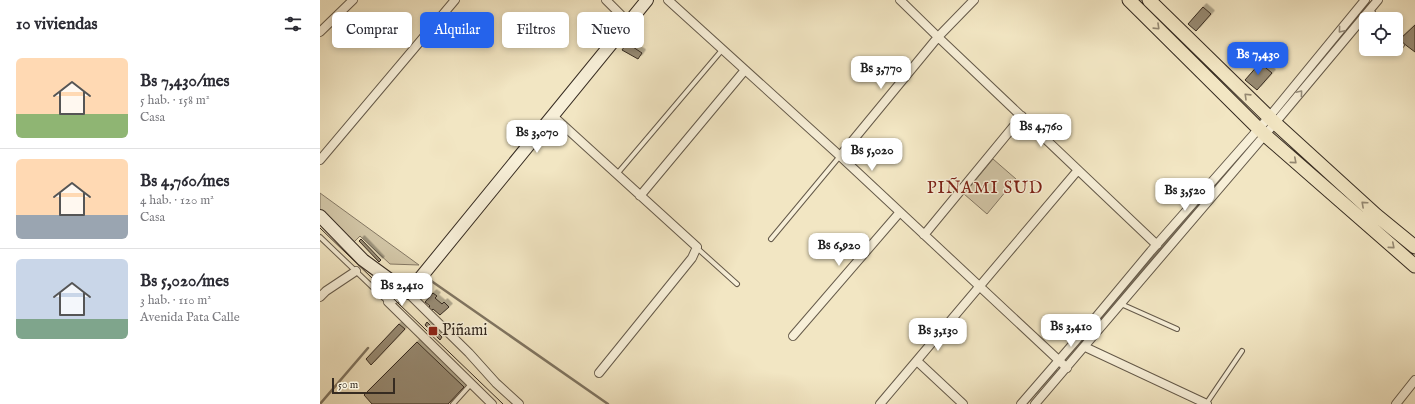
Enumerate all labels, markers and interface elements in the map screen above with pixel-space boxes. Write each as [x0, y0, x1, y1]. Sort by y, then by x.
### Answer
chip: Comprar [332, 12, 412, 48]
chip: Alquilar [420, 12, 494, 48]
chip: Filtros [502, 12, 569, 48]
chip: Nuevo [577, 12, 644, 48]
map controls [1359, 12, 1403, 56]
button: locate [1359, 12, 1403, 56]
icon: filters [282, 13, 304, 35]
text: 10 viviendas [16, 14, 98, 35]
one-way arrow [1152, 22, 1160, 30]
one-way arrow [1338, 25, 1345, 33]
pin: Bs 7,430 [1217, 42, 1299, 76]
text: Bs 7,430 [1236, 46, 1280, 63]
pin: Bs 3,770 [840, 56, 922, 90]
text: Bs 3,770 [860, 60, 902, 77]
text: Bs 7,430/mes [140, 71, 230, 92]
icon: home [48, 74, 96, 122]
one-way arrow [1296, 91, 1303, 98]
text: 5 hab. · 158 m² [140, 92, 210, 109]
one-way arrow [1244, 93, 1252, 101]
text: Casa [140, 109, 165, 126]
pin: Bs 4,760 [1000, 114, 1082, 148]
text: Bs 4,760 [1019, 118, 1063, 135]
pin: Bs 3,070 [496, 120, 578, 154]
text: Bs 3,070 [515, 124, 559, 141]
pin: Bs 5,020 [831, 138, 913, 172]
text: Bs 5,020 [850, 142, 894, 159]
one-way arrow [1289, 156, 1297, 163]
text: Bs 4,760/mes [140, 171, 229, 192]
icon: home [48, 175, 96, 223]
district label: PIÑAMI SUD [927, 177, 1043, 199]
pin: Bs 3,520 [1144, 178, 1226, 212]
text: Bs 3,520 [1164, 182, 1206, 199]
text: 4 hab. · 120 m² [140, 192, 214, 209]
one-way arrow [1361, 201, 1369, 208]
text: Casa [140, 209, 165, 226]
pin: Bs 6,920 [798, 233, 880, 267]
text: Bs 6,920 [817, 237, 861, 254]
one-way arrow [1387, 242, 1394, 249]
text: Bs 5,020/mes [140, 271, 229, 292]
pin: Bs 2,410 [361, 273, 443, 307]
icon: home [48, 275, 96, 323]
text: Bs 2,410 [380, 277, 424, 294]
text: 3 hab. · 110 m² [140, 292, 211, 309]
text: Avenida Pata Calle [140, 309, 240, 326]
pin: Bs 3,410 [1030, 314, 1112, 348]
pin: Bs 3,130 [897, 318, 979, 352]
text: Bs 3,410 [1050, 318, 1092, 335]
place label: Piñami [442, 321, 488, 341]
text: Bs 3,130 [918, 322, 958, 339]
marker: Piñami [427, 325, 439, 337]
scale bar [332, 376, 395, 395]
text: 50 m [338, 378, 358, 392]

